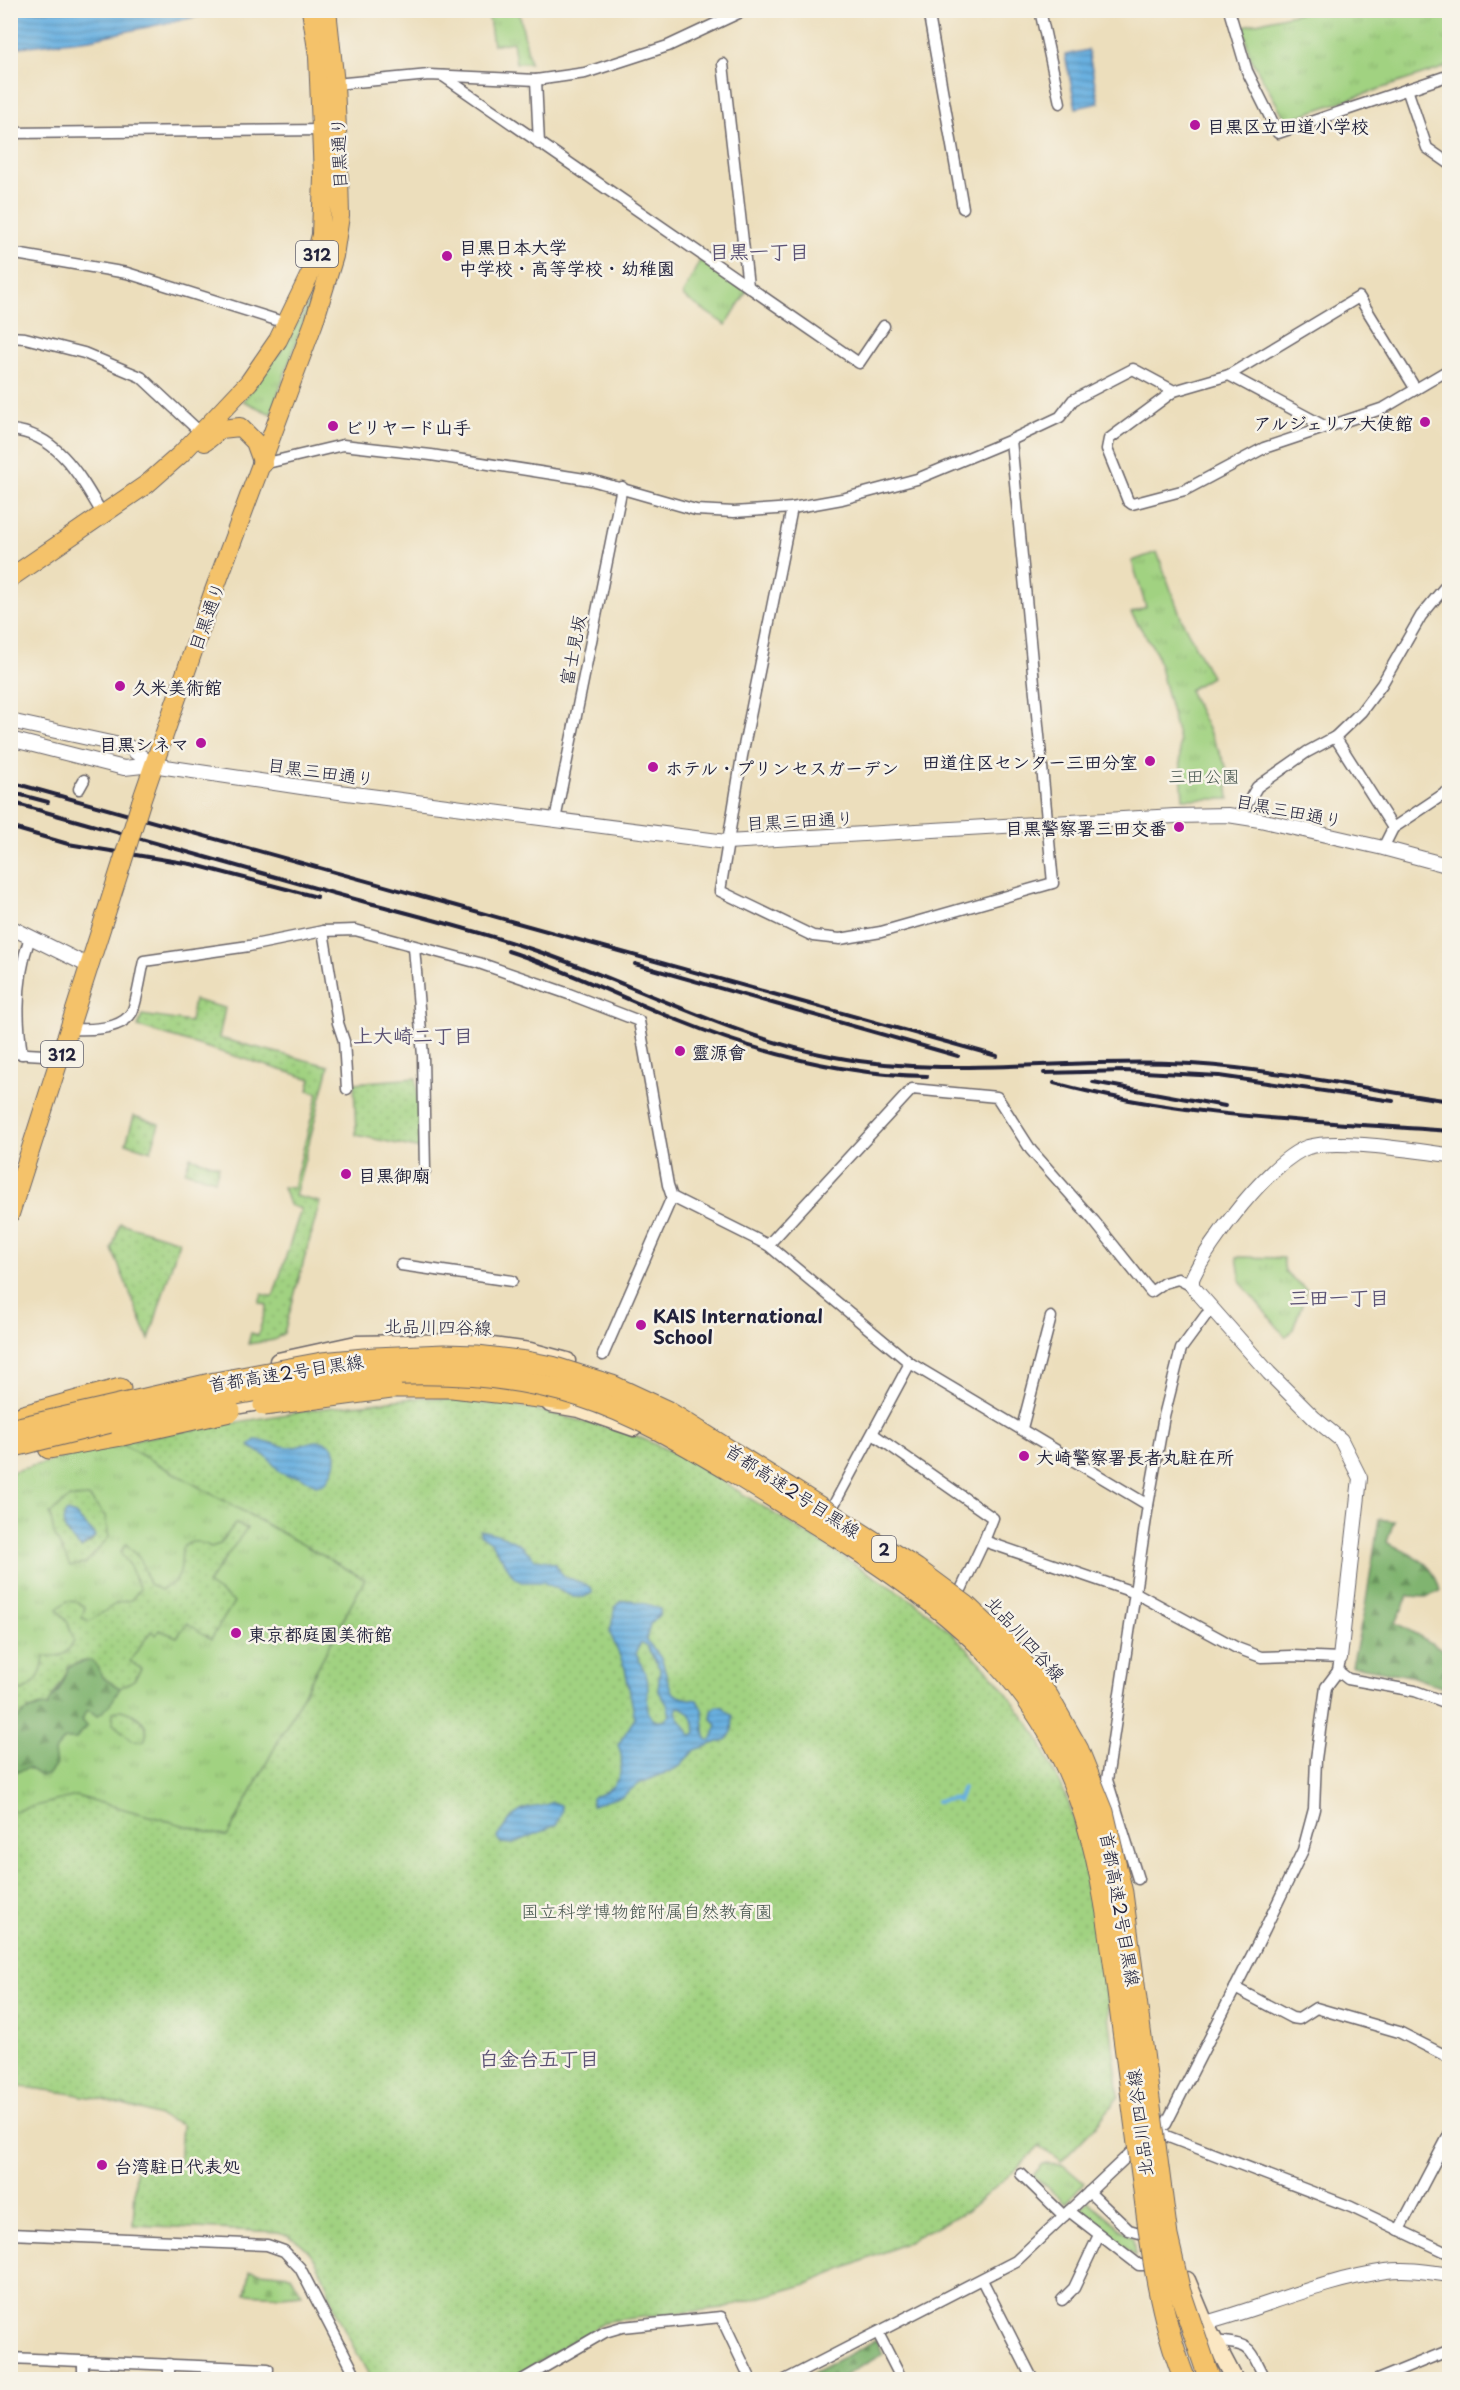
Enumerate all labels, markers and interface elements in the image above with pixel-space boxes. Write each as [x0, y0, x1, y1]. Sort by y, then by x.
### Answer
place label: 目黒区立田道小学校 [1207, 112, 1369, 139]
street label: 目黒通り [323, 117, 353, 189]
marker: 目黒区立田道小学校 [1188, 118, 1202, 132]
place label: 目黒日本大学 中学校・高等学校・幼稚園 [459, 233, 675, 281]
district label: 目黒一丁目 [709, 236, 809, 266]
road number: 312 [296, 241, 338, 267]
marker: 目黒日本大学 中学校・高等学校・幼稚園 [440, 249, 454, 263]
place label: アルジェリア大使館 [1254, 409, 1413, 436]
place label: ビリヤード山手 [345, 413, 471, 440]
marker: アルジェリア大使館 [1418, 415, 1432, 429]
marker: ビリヤード山手 [326, 419, 340, 433]
street label: 目黒通り [181, 578, 231, 654]
street label: 富士見坂 [552, 612, 592, 688]
place label: 久米美術館 [132, 673, 222, 700]
marker: 久米美術館 [113, 679, 127, 693]
place label: 目黒シネマ [99, 730, 189, 757]
marker: 目黒シネマ [194, 736, 208, 750]
place label: 田道住区センター三田分室 [922, 748, 1138, 775]
street label: 目黒三田通り [266, 750, 376, 792]
place label: ホテル・プリンセスガーデン [665, 754, 899, 781]
marker: 田道住区センター三田分室 [1143, 754, 1157, 768]
marker: ホテル・プリンセスガーデン [646, 760, 660, 774]
park label: 三田公園 [1168, 762, 1240, 789]
street label: 目黒三田通り [1233, 786, 1345, 834]
street label: 目黒三田通り [745, 804, 855, 836]
place label: 目黒警察署三田交番 [1005, 814, 1167, 841]
marker: 目黒警察署三田交番 [1172, 820, 1186, 834]
district label: 上大崎二丁目 [353, 1020, 473, 1050]
place label: 靈源會 [692, 1038, 746, 1065]
road number: 312 [41, 1041, 83, 1067]
marker: 靈源會 [673, 1044, 687, 1058]
place label: 目黒御廟 [358, 1161, 430, 1188]
marker: 目黒御廟 [339, 1167, 353, 1181]
district label: 三田一丁目 [1289, 1282, 1389, 1312]
place label: KAIS International School [653, 1302, 823, 1350]
street label: 北品川四谷線 [384, 1312, 492, 1340]
marker: KAIS International School [634, 1318, 648, 1332]
street label: 首都高速2号目黒線 [206, 1346, 366, 1398]
street label: 首都高速2号目黒線 [720, 1436, 866, 1544]
place label: 大崎警察署長者丸駐在所 [1036, 1443, 1234, 1470]
marker: 大崎警察署長者丸駐在所 [1017, 1449, 1031, 1463]
road number: 2 [872, 1536, 896, 1562]
street label: 北品川四谷線 [980, 1589, 1072, 1687]
place label: 東京都庭園美術館 [248, 1620, 392, 1647]
marker: 東京都庭園美術館 [229, 1626, 243, 1640]
street label: 首都高速2号目黒線 [1094, 1829, 1148, 1989]
park label: 国立科学博物館附属自然教育園 [521, 1897, 773, 1924]
district label: 白金台五丁目 [479, 2043, 599, 2073]
street label: 北品川四谷線 [1119, 2068, 1159, 2178]
place label: 台湾駐日代表処 [114, 2152, 240, 2179]
marker: 台湾駐日代表処 [95, 2158, 109, 2172]

